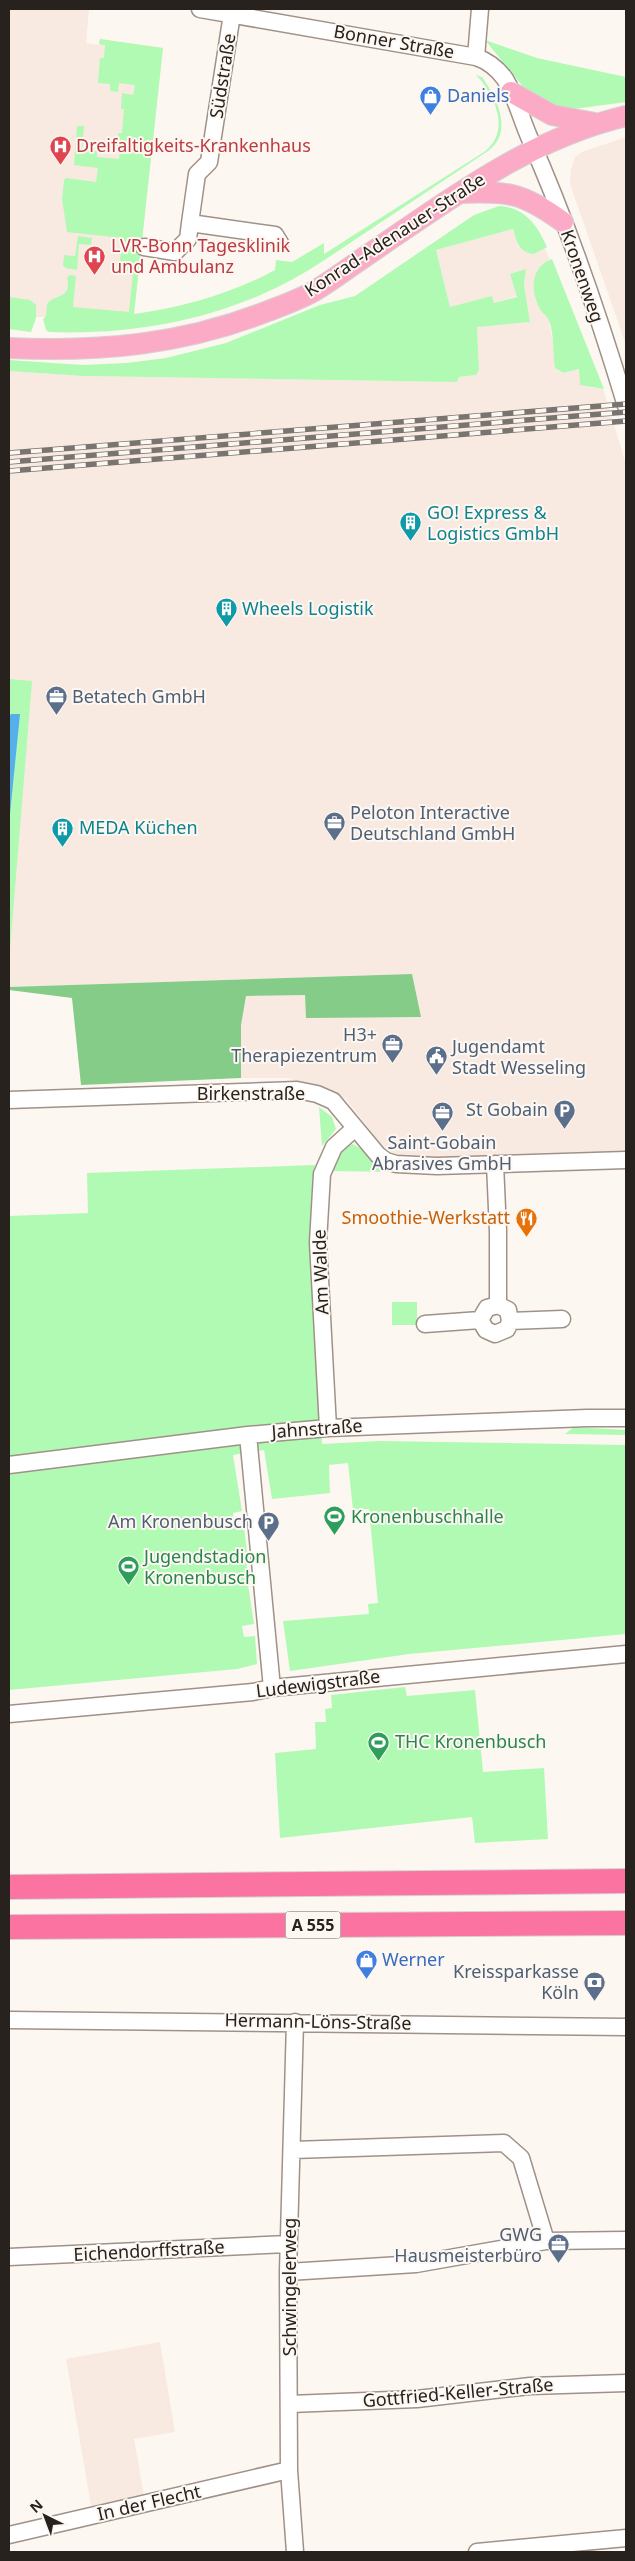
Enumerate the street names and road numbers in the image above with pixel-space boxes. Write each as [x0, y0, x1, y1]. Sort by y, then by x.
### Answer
street label: Bonner Straße [332, 19, 456, 63]
street label: Südstraße [203, 32, 241, 120]
street label: Konrad-Adenauer-Straße [300, 167, 489, 302]
street label: Kronenweg [556, 226, 610, 325]
street label: Birkenstraße [197, 1081, 305, 1105]
street label: Am Walde [307, 1229, 333, 1315]
street label: Jahnstraße [269, 1413, 363, 1443]
street label: Ludewigstraße [254, 1663, 381, 1703]
road number: A 555 [286, 1912, 340, 1938]
street label: Hermann-Löns-Straße [224, 2007, 412, 2035]
street label: Schwingelerweg [277, 2218, 301, 2356]
street label: Eichendorffstraße [73, 2234, 225, 2266]
street label: Gottfried-Keller-Straße [362, 2372, 554, 2412]
street label: In der Flecht [95, 2478, 203, 2526]

